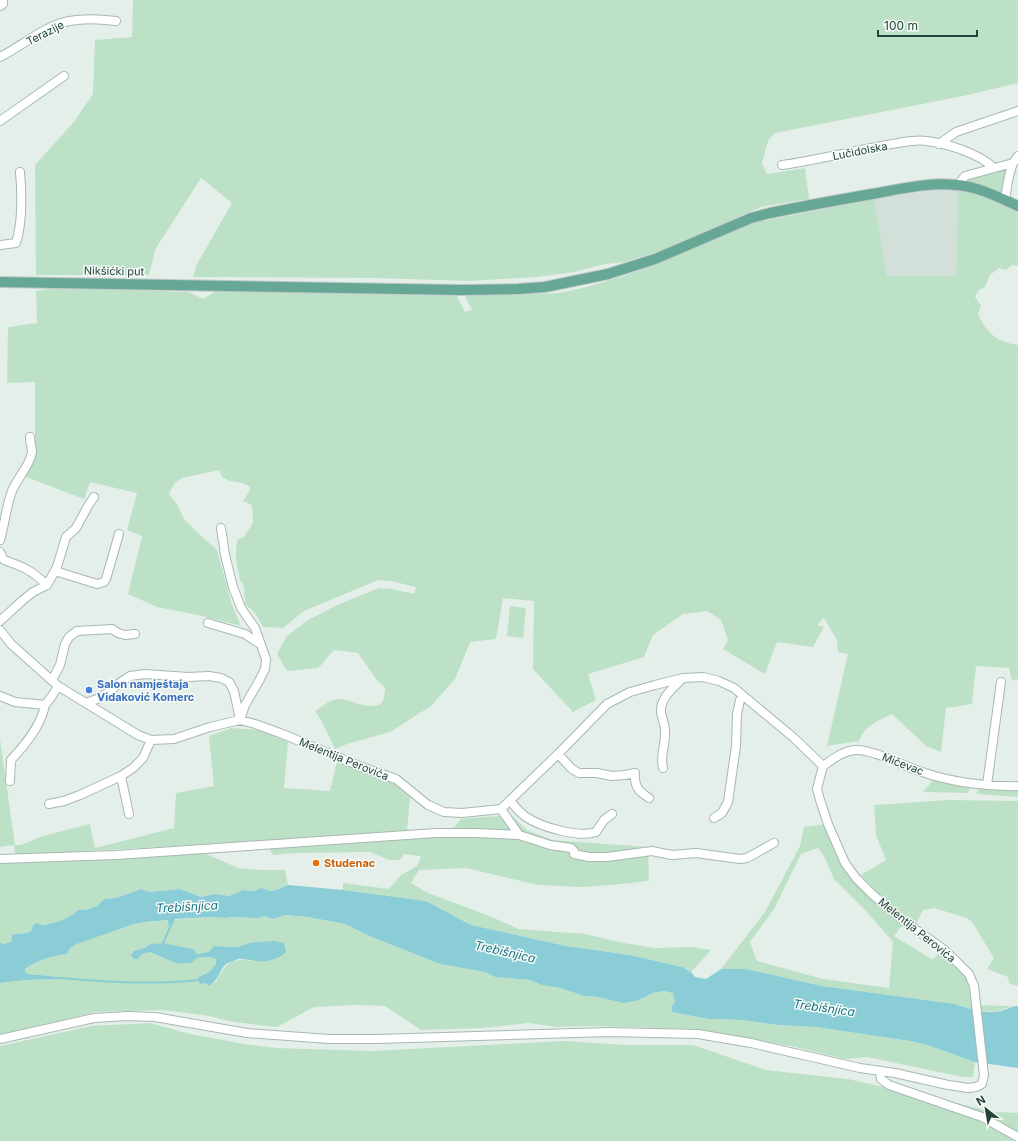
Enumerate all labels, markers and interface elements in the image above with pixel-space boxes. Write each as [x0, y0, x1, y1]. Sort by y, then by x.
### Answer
scale bar [878, 12, 977, 38]
street label: Terazije [24, 18, 66, 48]
text: 100 m [884, 18, 918, 33]
street label: Lučidolska [831, 139, 889, 163]
street label: Nikšićki put [84, 263, 145, 279]
place label: Salon namještaja Vidaković Komerc [97, 677, 195, 704]
marker: Salon namještaja Vidaković Komerc [84, 685, 94, 695]
street label: Melentija Perovića [297, 735, 391, 783]
street label: Mičevac [880, 750, 926, 778]
place label: Studenac [324, 856, 376, 870]
marker: Studenac [311, 858, 321, 868]
street label: Melentija Perovića [876, 895, 958, 965]
water label: Trebišnjica [156, 897, 218, 916]
water label: Trebišnjica [473, 937, 537, 966]
water label: Trebišnjica [792, 996, 856, 1019]
north arrow [966, 1089, 1006, 1129]
text: N [974, 1092, 988, 1109]

